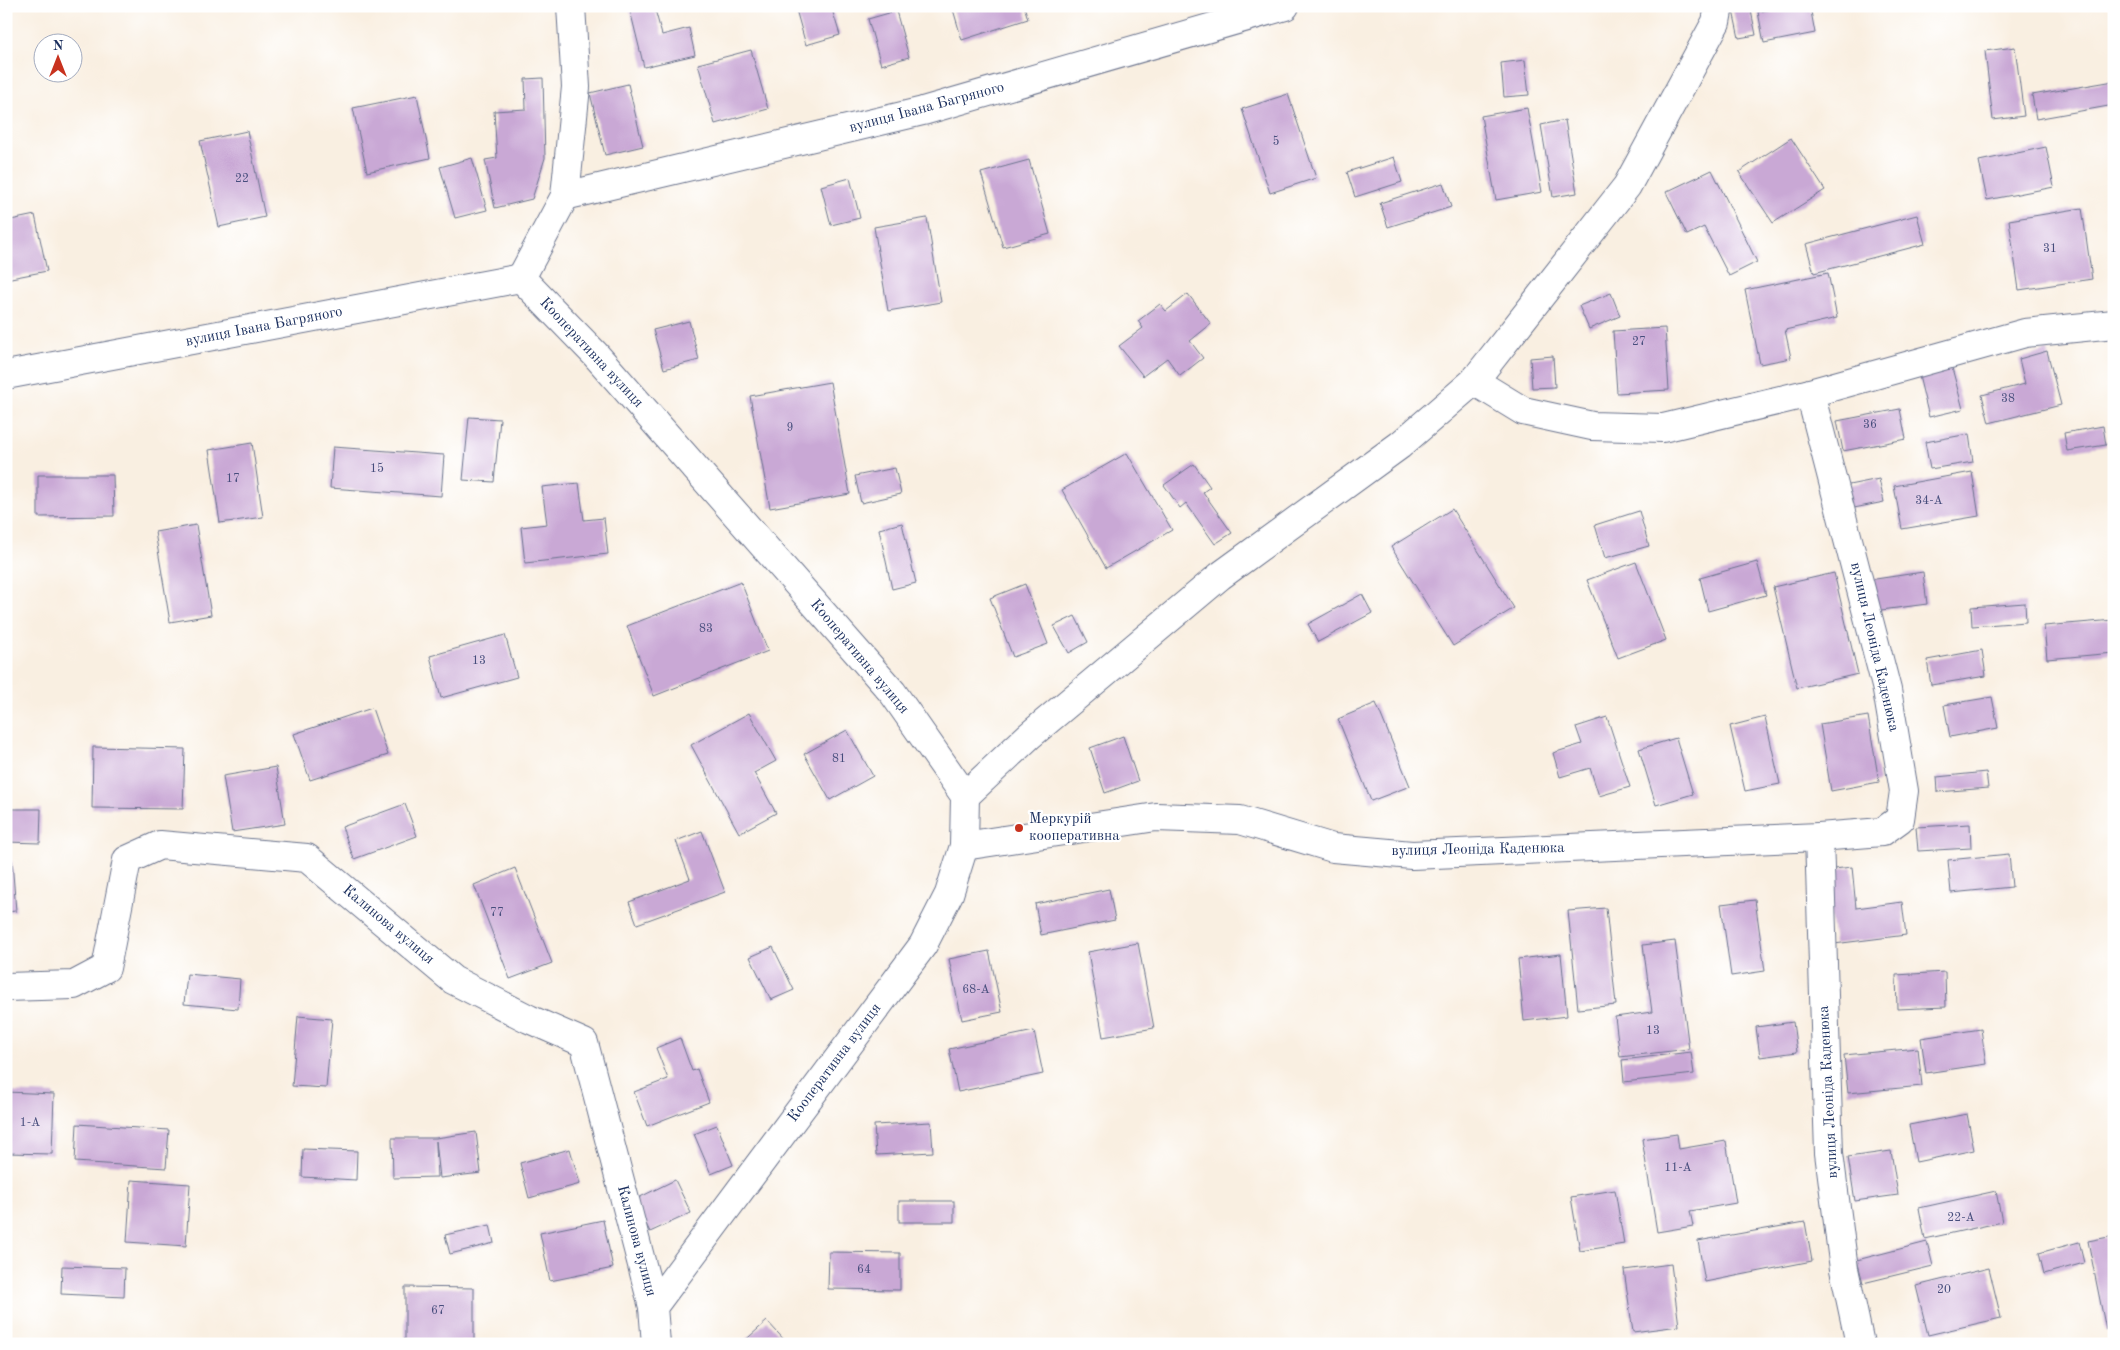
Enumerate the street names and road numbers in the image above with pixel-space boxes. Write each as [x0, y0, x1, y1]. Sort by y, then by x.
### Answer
street label: вулиця Івана Багряного [848, 80, 1006, 136]
street label: Кооперативна вулиця [536, 295, 646, 411]
street label: вулиця Івана Багряного [184, 304, 344, 350]
street label: вулиця Леоніда Каденюка [1847, 561, 1901, 734]
street label: Кооперативна вулиця [807, 597, 911, 717]
street label: вулиця Леоніда Каденюка [1391, 841, 1565, 859]
street label: Калинова вулиця [339, 882, 437, 968]
street label: Кооперативна вулиця [786, 1001, 885, 1125]
street label: вулиця Леоніда Каденюка [1817, 1005, 1841, 1179]
street label: Калинова вулиця [614, 1184, 658, 1298]

